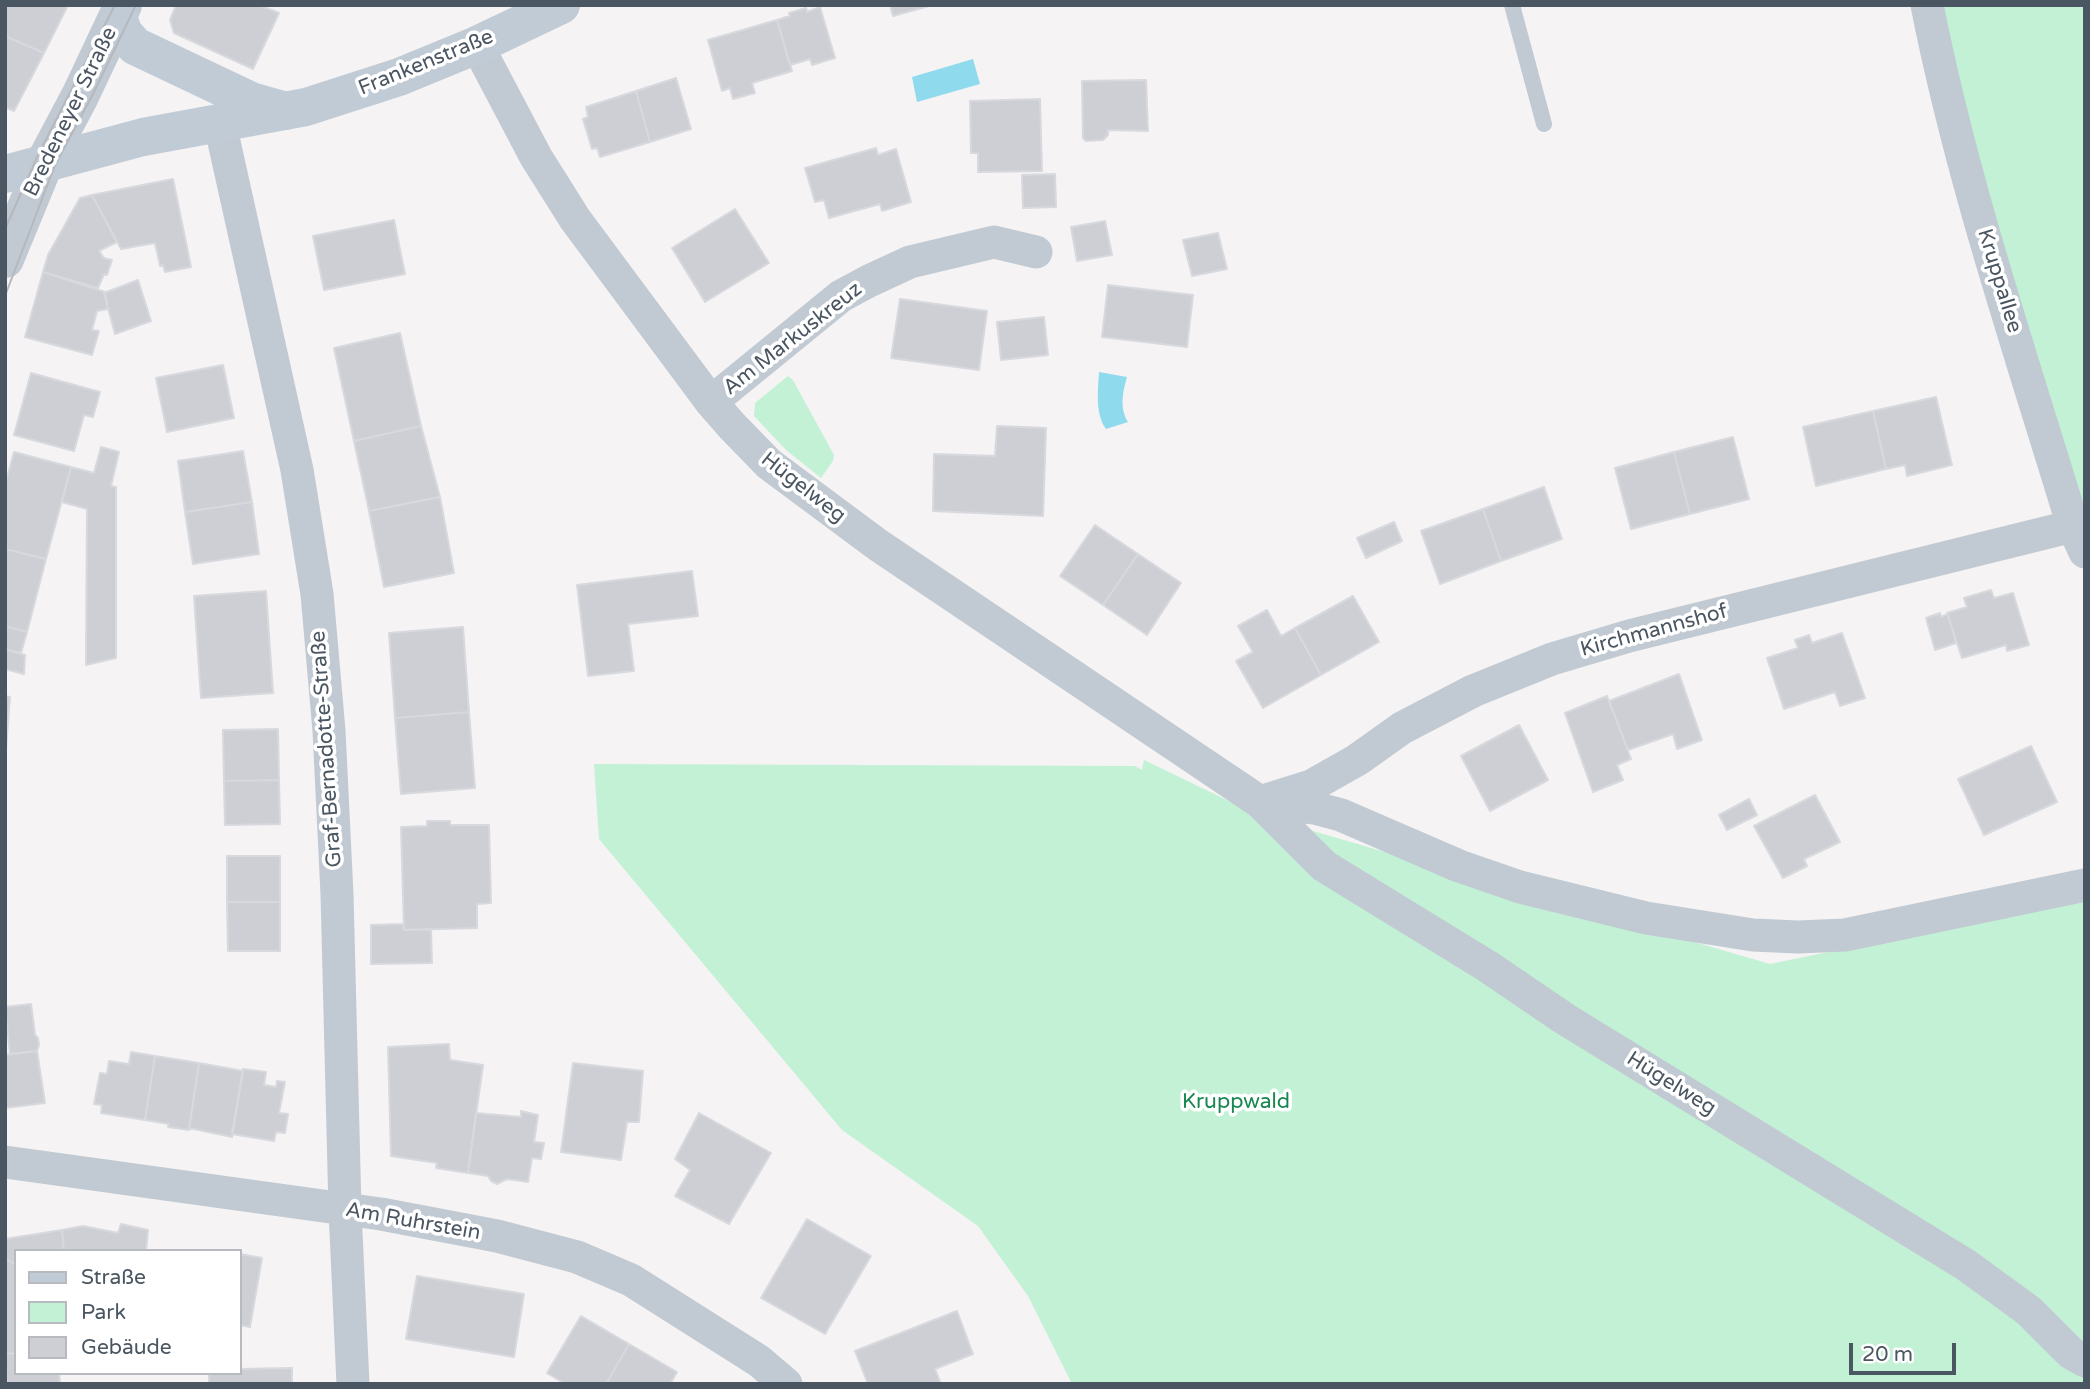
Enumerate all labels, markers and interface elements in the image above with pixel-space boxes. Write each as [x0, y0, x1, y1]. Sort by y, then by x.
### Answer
street label: Bredeneyer Straße [19, 23, 123, 201]
street label: Frankenstraße [355, 24, 497, 102]
street label: Kruppallee [1971, 226, 2027, 336]
street label: Am Markuskreuz [719, 277, 867, 401]
street label: Hügelweg [756, 447, 850, 529]
street label: Kirchmannshof [1578, 599, 1730, 663]
street label: Graf-Bernadotte-Straße [306, 630, 348, 868]
street label: Hügelweg [1622, 1047, 1720, 1121]
park label: Kruppwald [1182, 1089, 1290, 1115]
street label: Am Ruhrstein [344, 1198, 482, 1246]
legend [14, 1249, 242, 1375]
text: Straße [81, 1265, 146, 1290]
text: Park [81, 1300, 126, 1325]
scale bar [1852, 1330, 1959, 1374]
text: Gebäude [81, 1335, 172, 1360]
text: 20 m [1862, 1342, 1913, 1367]

